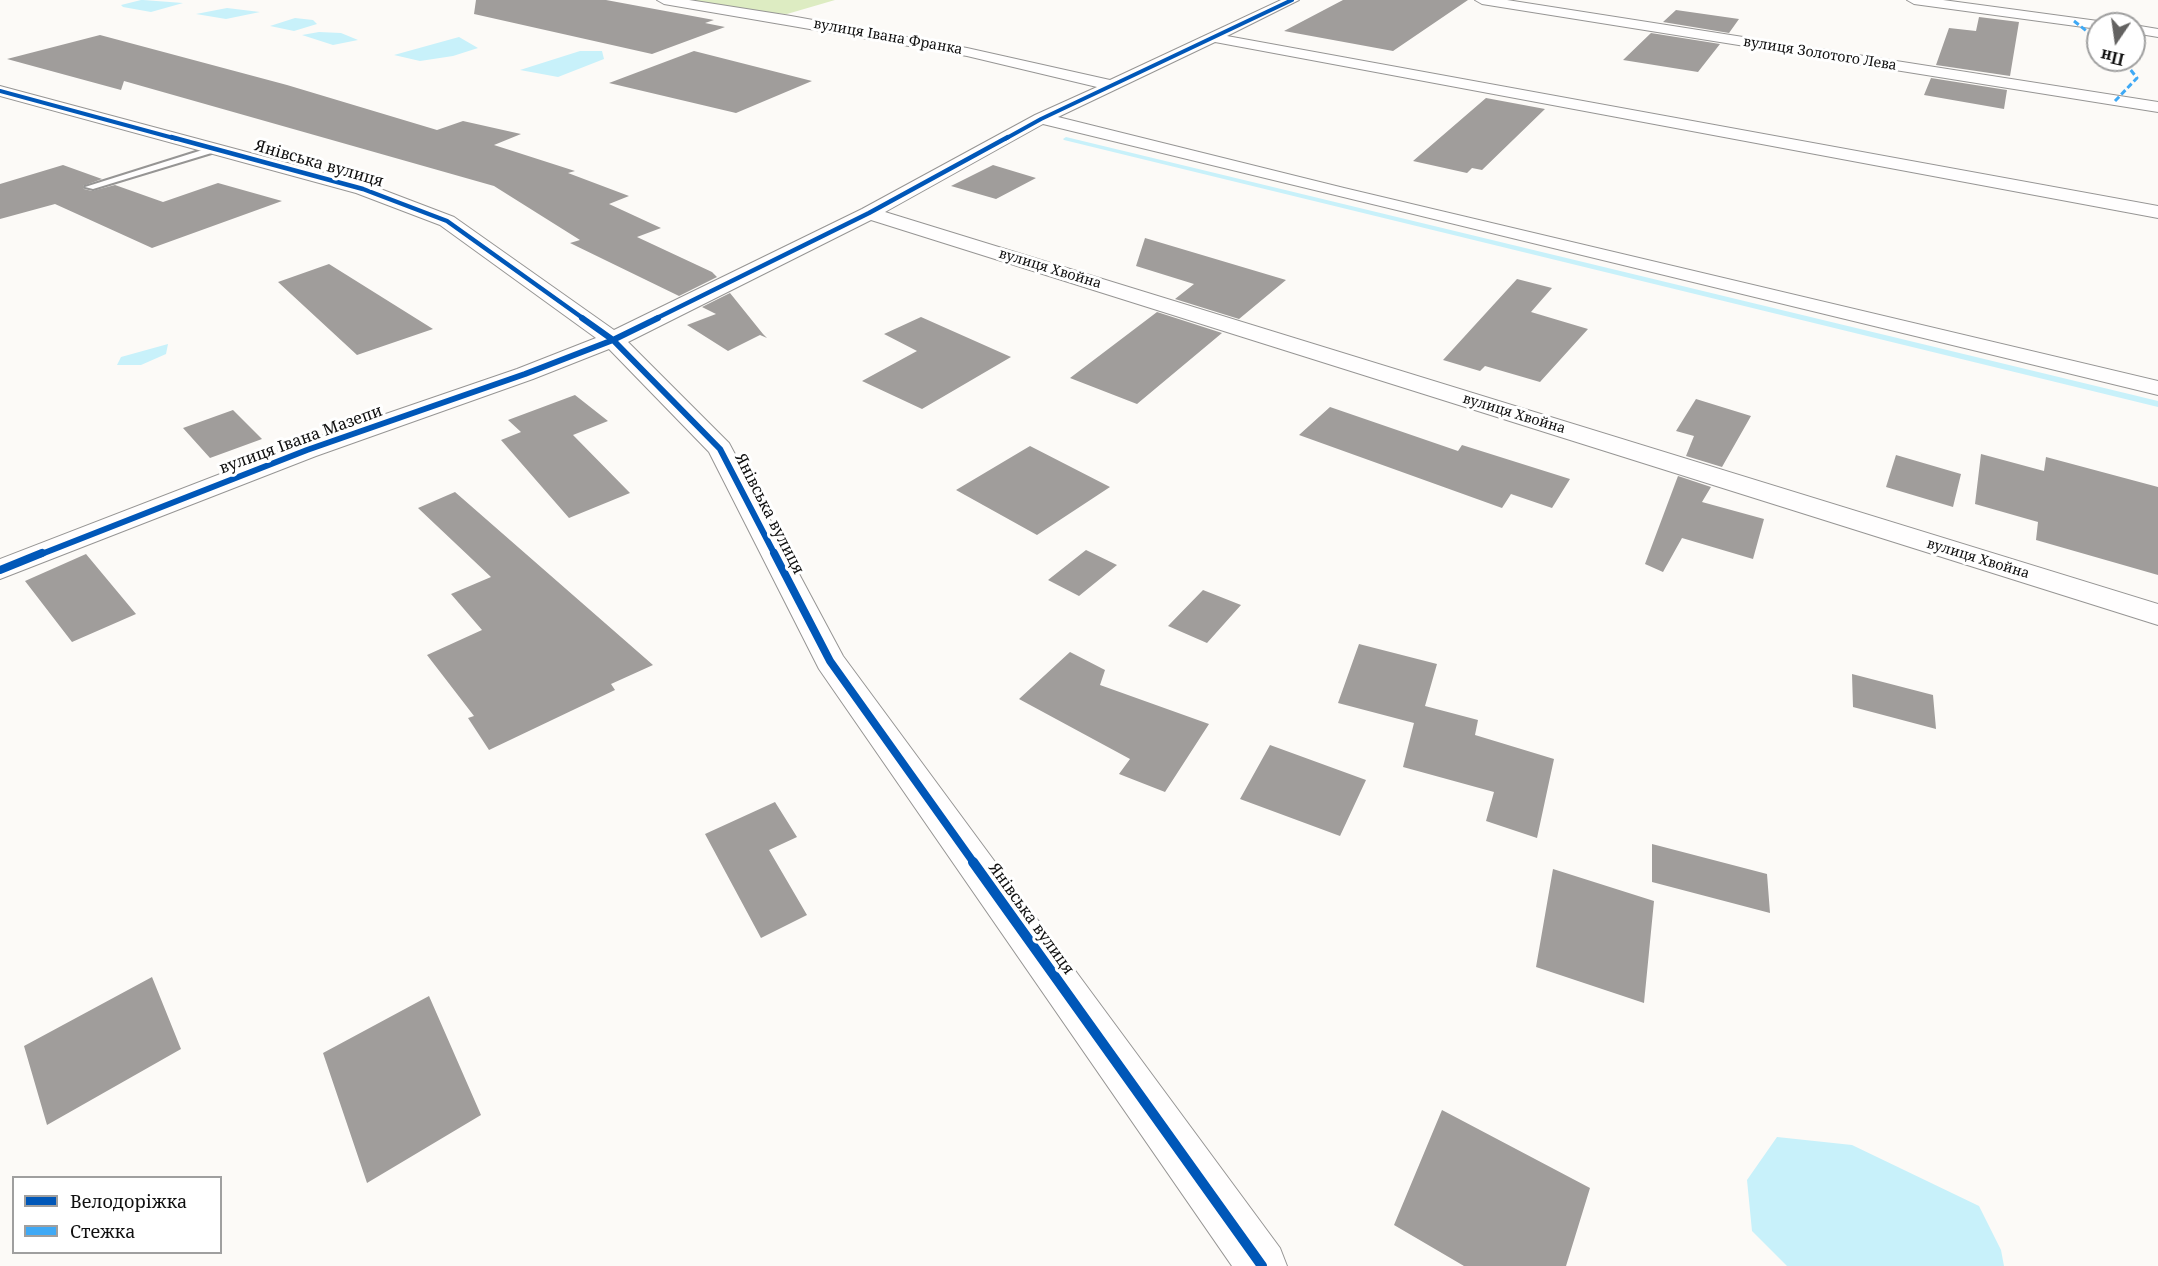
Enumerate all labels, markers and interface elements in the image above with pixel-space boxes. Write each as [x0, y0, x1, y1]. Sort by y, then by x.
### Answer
north arrow [2086, 12, 2146, 72]
street label: вулиця Івана Франка [812, 16, 964, 58]
street label: вулиця Золотого Лева [1742, 34, 1898, 74]
text: Пн [2098, 44, 2126, 71]
street label: Янівська вулиця [252, 136, 386, 192]
street label: вулиця Хвойна [997, 245, 1103, 293]
street label: вулиця Хвойна [1461, 390, 1567, 438]
street label: вулиця Івана Мазепи [217, 402, 385, 478]
street label: Янівська вулиця [730, 450, 808, 578]
street label: вулиця Хвойна [1925, 535, 2031, 583]
street label: Янівська вулиця [984, 860, 1078, 978]
legend [12, 1176, 222, 1254]
text: Велодоріжка [70, 1189, 187, 1213]
text: Стежка [70, 1219, 136, 1243]

